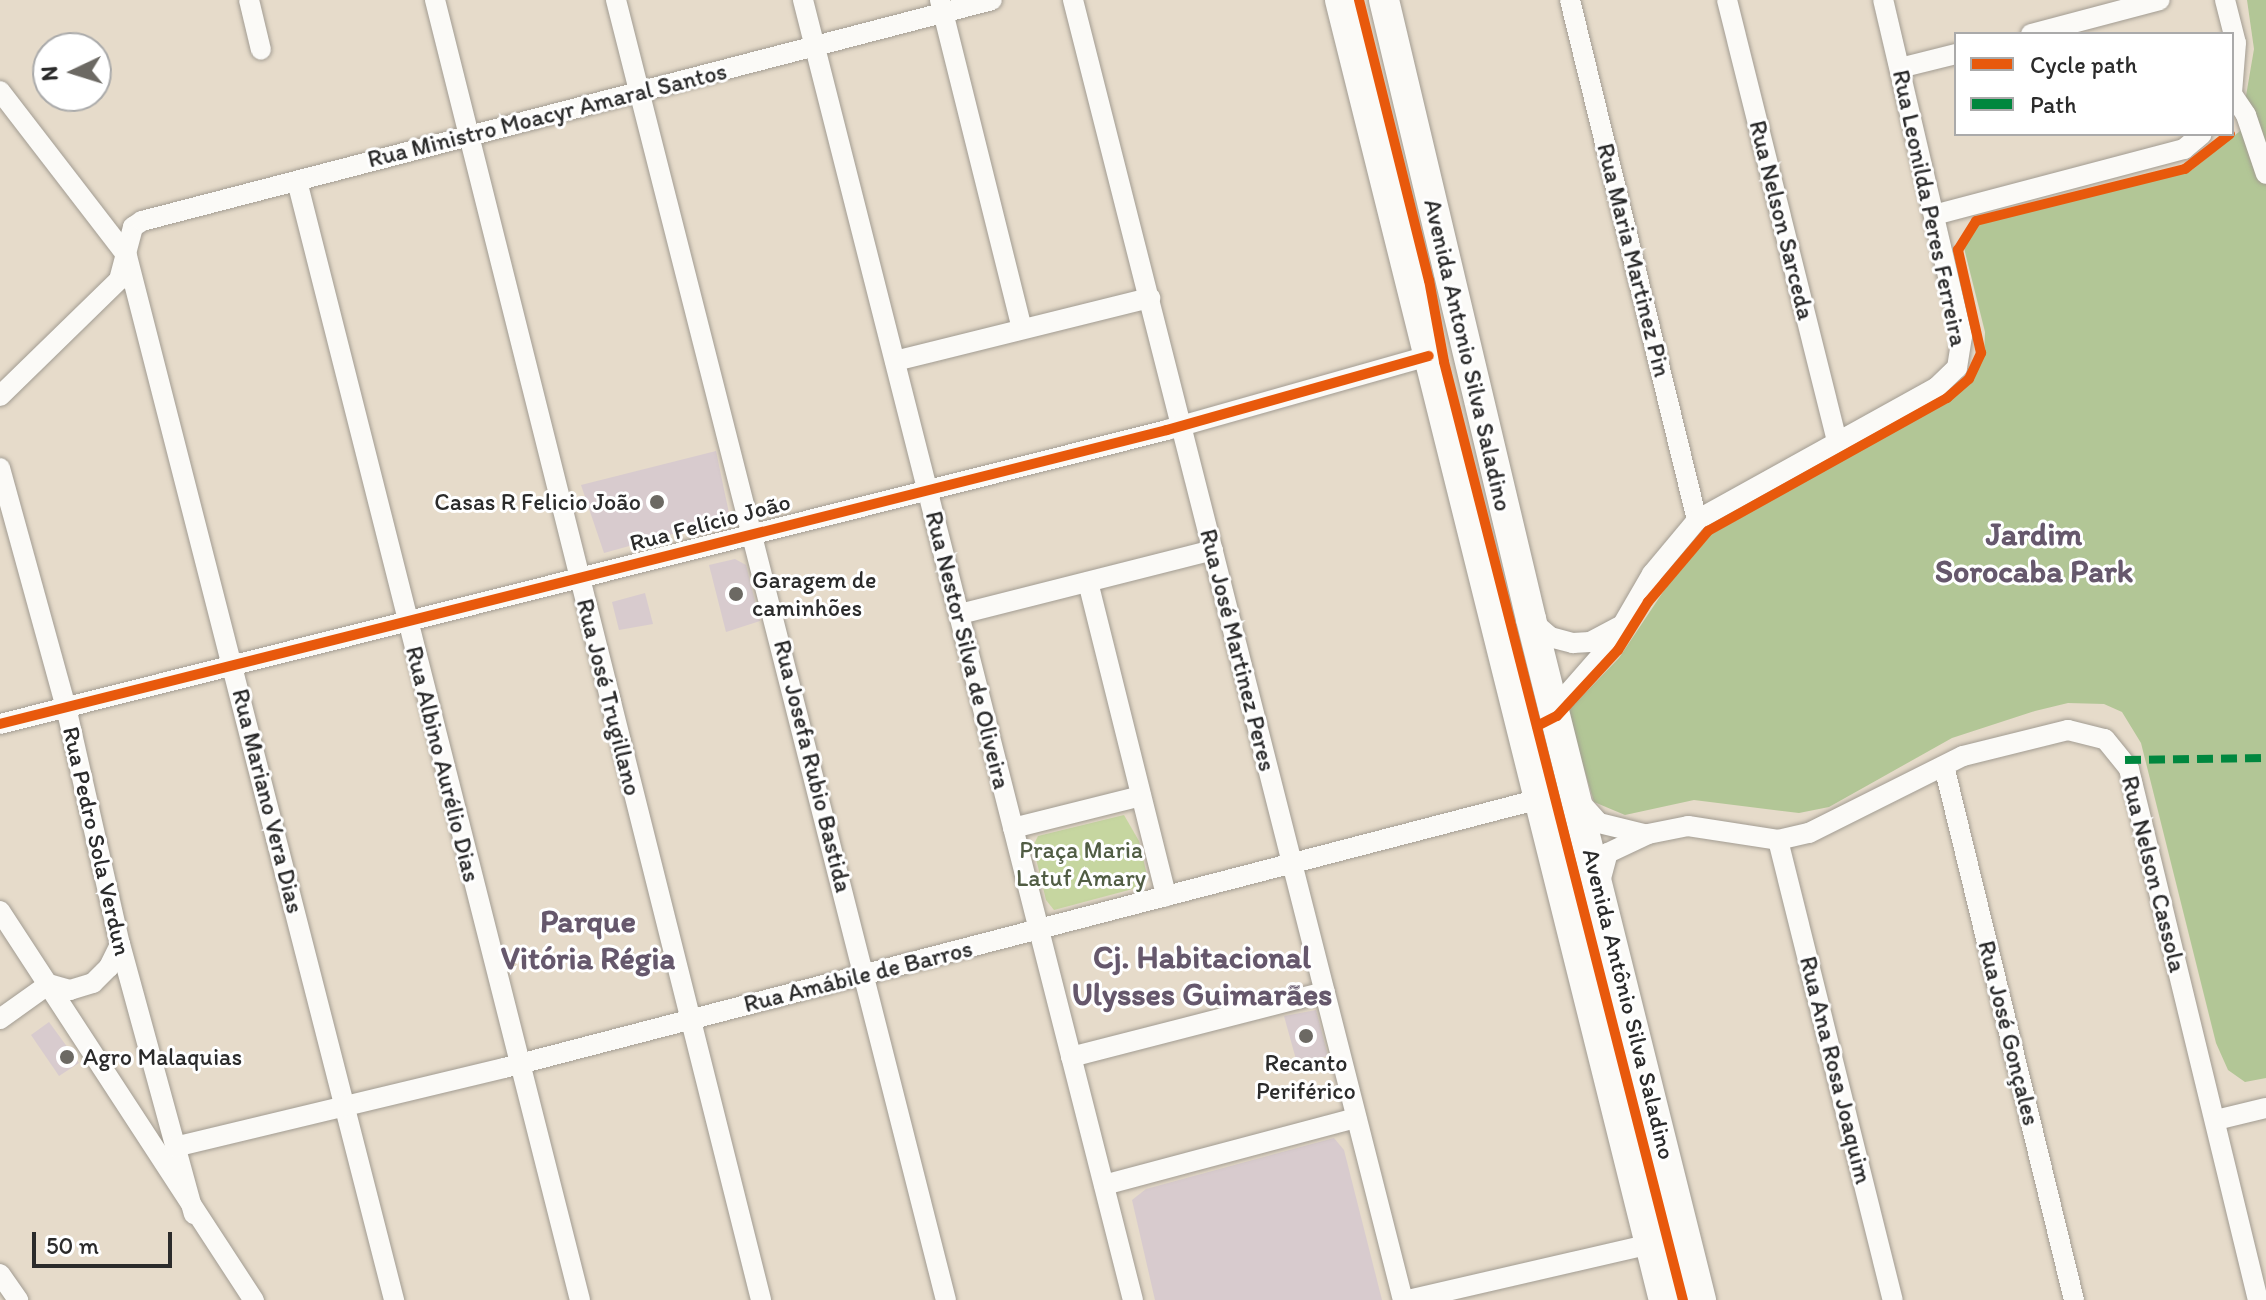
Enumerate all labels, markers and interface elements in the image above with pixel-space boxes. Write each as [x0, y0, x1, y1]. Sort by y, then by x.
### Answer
north arrow [32, 32, 112, 112]
legend [1954, 32, 2234, 136]
text: Cycle path [2030, 50, 2137, 79]
street label: Rua Ministro Moacyr Amaral Santos [364, 56, 730, 174]
text: N [36, 65, 64, 82]
street label: Rua Leonilda Peres Ferreira [1887, 68, 1973, 348]
text: Path [2030, 90, 2077, 119]
street label: Rua Nelson Sarceda [1743, 117, 1821, 323]
street label: Rua Maria Martinez Pin [1591, 140, 1677, 380]
street label: Avenida Antonio Silva Saladino [1418, 196, 1518, 514]
street label: Rua Felício João [627, 487, 793, 557]
place label: Casas R Felicio João [436, 488, 641, 516]
marker: Casas R Felicio João [648, 493, 666, 511]
street label: Rua Nestor Silva de Oliveira [920, 508, 1016, 792]
district label: Jardim Sorocaba Park [1935, 516, 2133, 591]
street label: Rua José Martinez Peres [1194, 525, 1282, 775]
place label: Garagem de caminhões [752, 566, 876, 622]
marker: Garagem de caminhões [727, 585, 745, 603]
street label: Rua José Trugillano [571, 596, 647, 798]
street label: Rua Josefa Rubio Bastida [767, 636, 859, 896]
street label: Rua Albino Aurélio Dias [400, 643, 486, 885]
street label: Rua Mariano Vera Dias [226, 686, 310, 916]
street label: Rua Pedro Sola Verdun [57, 724, 137, 958]
street label: Rua Nelson Cassola [2116, 773, 2192, 975]
park label: Praça Maria Latuf Amary [1016, 836, 1146, 892]
street label: Avenida Antônio Silva Saladino [1576, 846, 1682, 1162]
district label: Parque Vitória Régia [501, 903, 675, 978]
street label: Rua Amábile de Barros [741, 934, 975, 1018]
street label: Rua José Gonçales [1972, 937, 2046, 1129]
district label: Cj. Habitacional Ulysses Guimarães [1072, 939, 1332, 1014]
street label: Rua Ana Rosa Joaquim [1794, 954, 1878, 1186]
marker: Recanto Periférico [1297, 1027, 1315, 1045]
place label: Agro Malaquias [83, 1043, 242, 1071]
marker: Agro Malaquias [58, 1048, 76, 1066]
place label: Recanto Periférico [1256, 1049, 1356, 1105]
scale bar [36, 1216, 176, 1266]
text: 50 m [46, 1231, 99, 1260]

